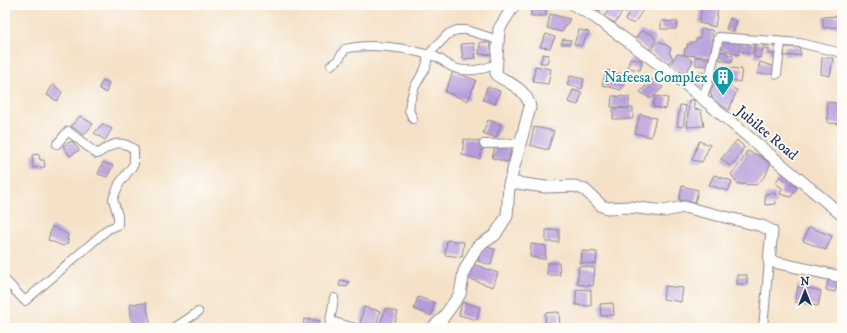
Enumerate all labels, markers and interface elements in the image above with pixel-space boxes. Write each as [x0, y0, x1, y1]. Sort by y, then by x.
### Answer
building icon: Nafeesa Complex [710, 64, 736, 97]
place label: Nafeesa Complex [604, 68, 709, 87]
street label: Jubilee Road [731, 100, 802, 165]
north arrow [785, 271, 825, 311]
text: N [800, 275, 810, 289]

